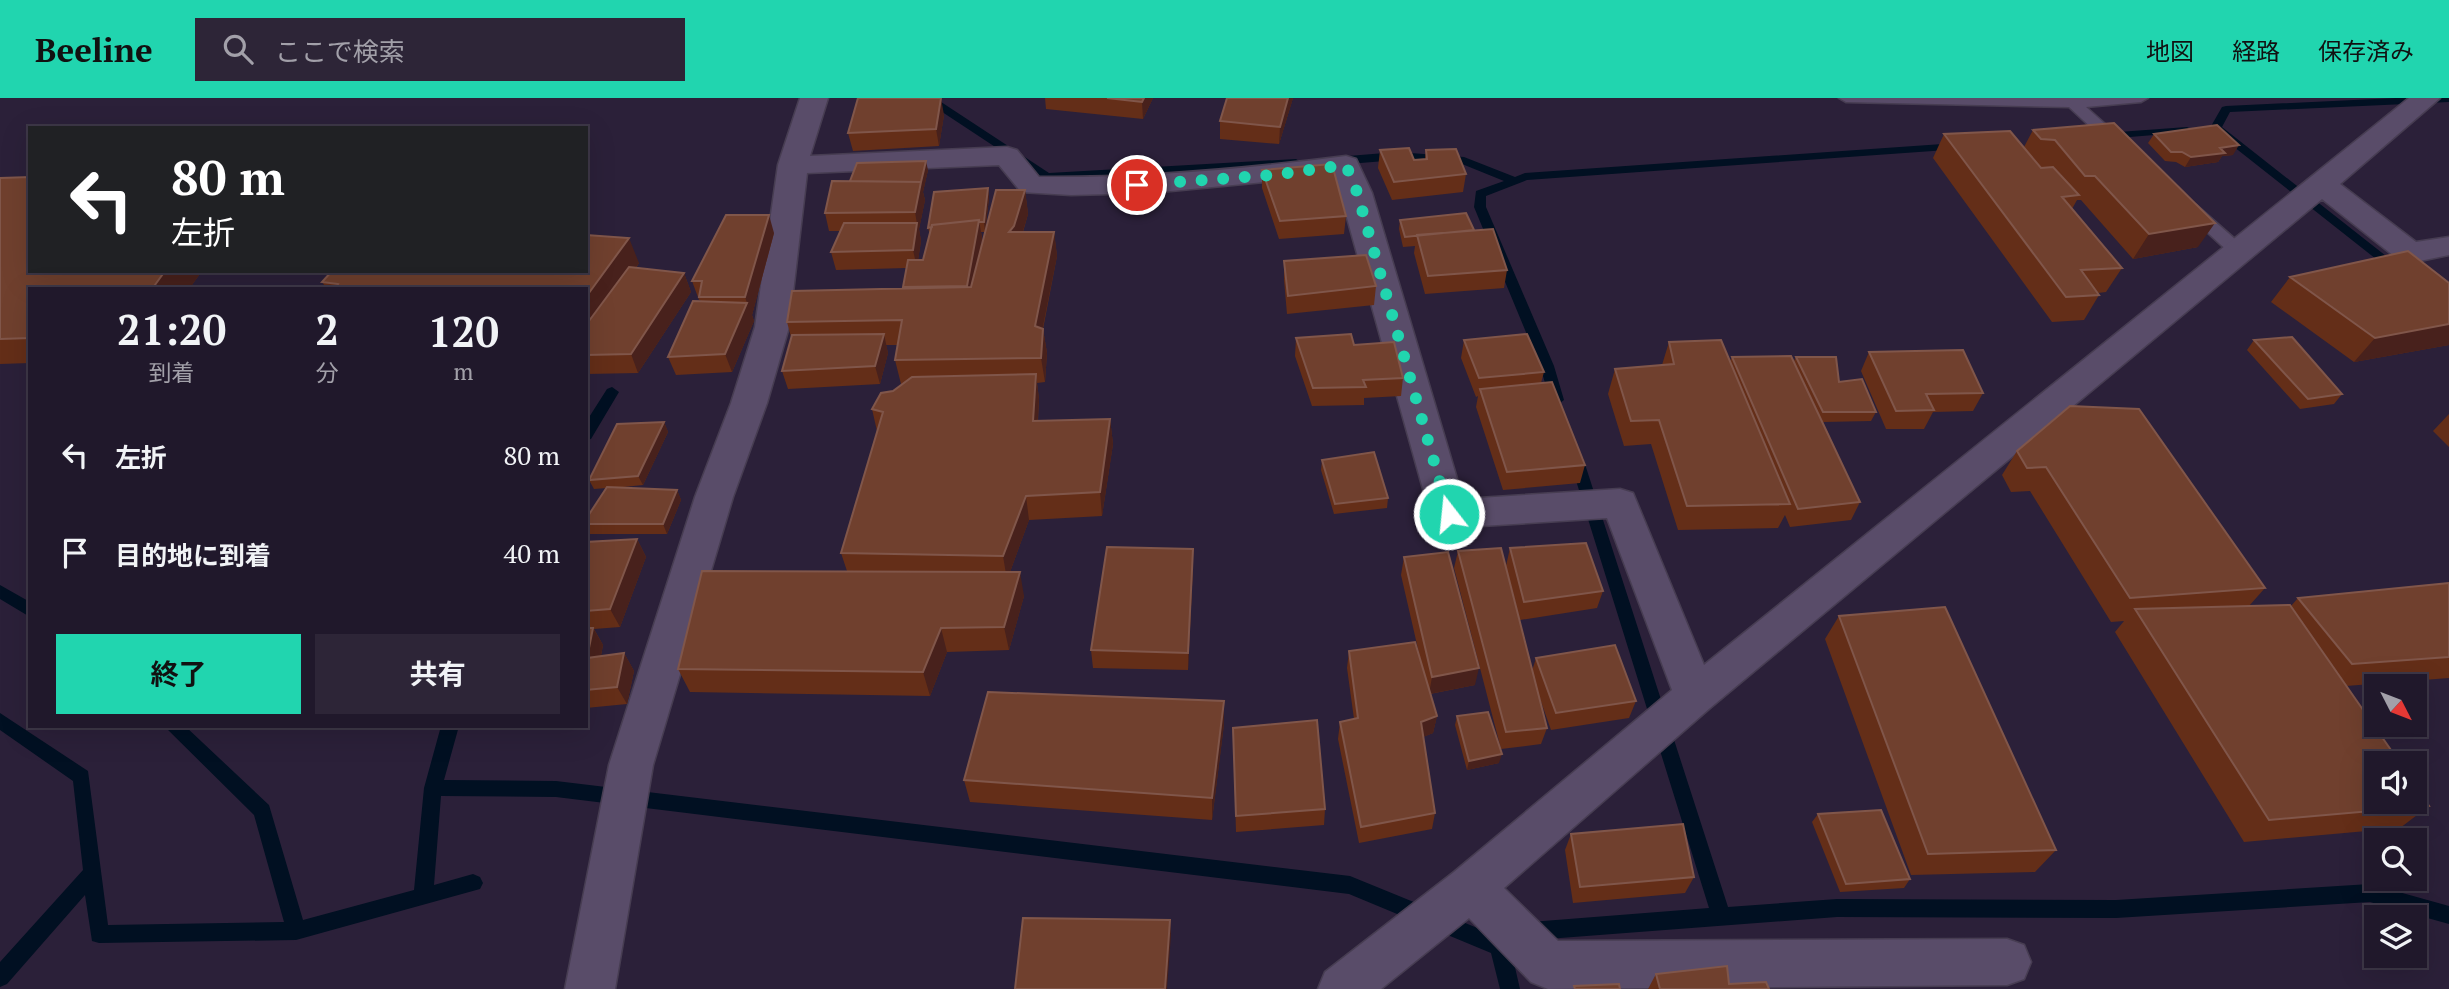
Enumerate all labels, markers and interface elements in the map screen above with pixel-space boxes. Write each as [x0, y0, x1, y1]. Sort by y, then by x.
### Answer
search box [195, 18, 685, 81]
text: Beeline [35, 28, 153, 71]
icon: search [219, 30, 257, 68]
text: ここで検索 [275, 34, 405, 68]
text: 地図 [2146, 35, 2194, 67]
text: 経路 [2232, 35, 2280, 67]
text: 保存済み [2318, 35, 2414, 67]
text: 80 m [171, 144, 285, 209]
icon: left [56, 154, 147, 245]
pin [1107, 155, 1167, 215]
icon: arrive [1118, 166, 1156, 204]
text: 左折 [171, 211, 235, 253]
text: 21:20 [117, 301, 226, 357]
text: 2 [315, 301, 339, 357]
text: 120 [428, 303, 499, 359]
text: m [454, 356, 473, 387]
text: 到着 [149, 357, 195, 388]
text: 分 [316, 357, 339, 388]
icon: left [56, 436, 94, 474]
text: 80 m [504, 438, 560, 472]
text: 左折 [115, 440, 167, 474]
position arrow [1412, 477, 1486, 551]
icon: arrive [56, 534, 94, 572]
text: 40 m [504, 536, 560, 570]
text: 目的地に到着 [115, 538, 271, 572]
button: 終了 [56, 634, 301, 714]
button: 共有 [315, 634, 560, 714]
north arrow [2364, 674, 2427, 737]
map controls [2364, 674, 2427, 968]
button: sound [2364, 751, 2427, 814]
button: search [2364, 828, 2427, 891]
button: layers [2364, 905, 2427, 968]

